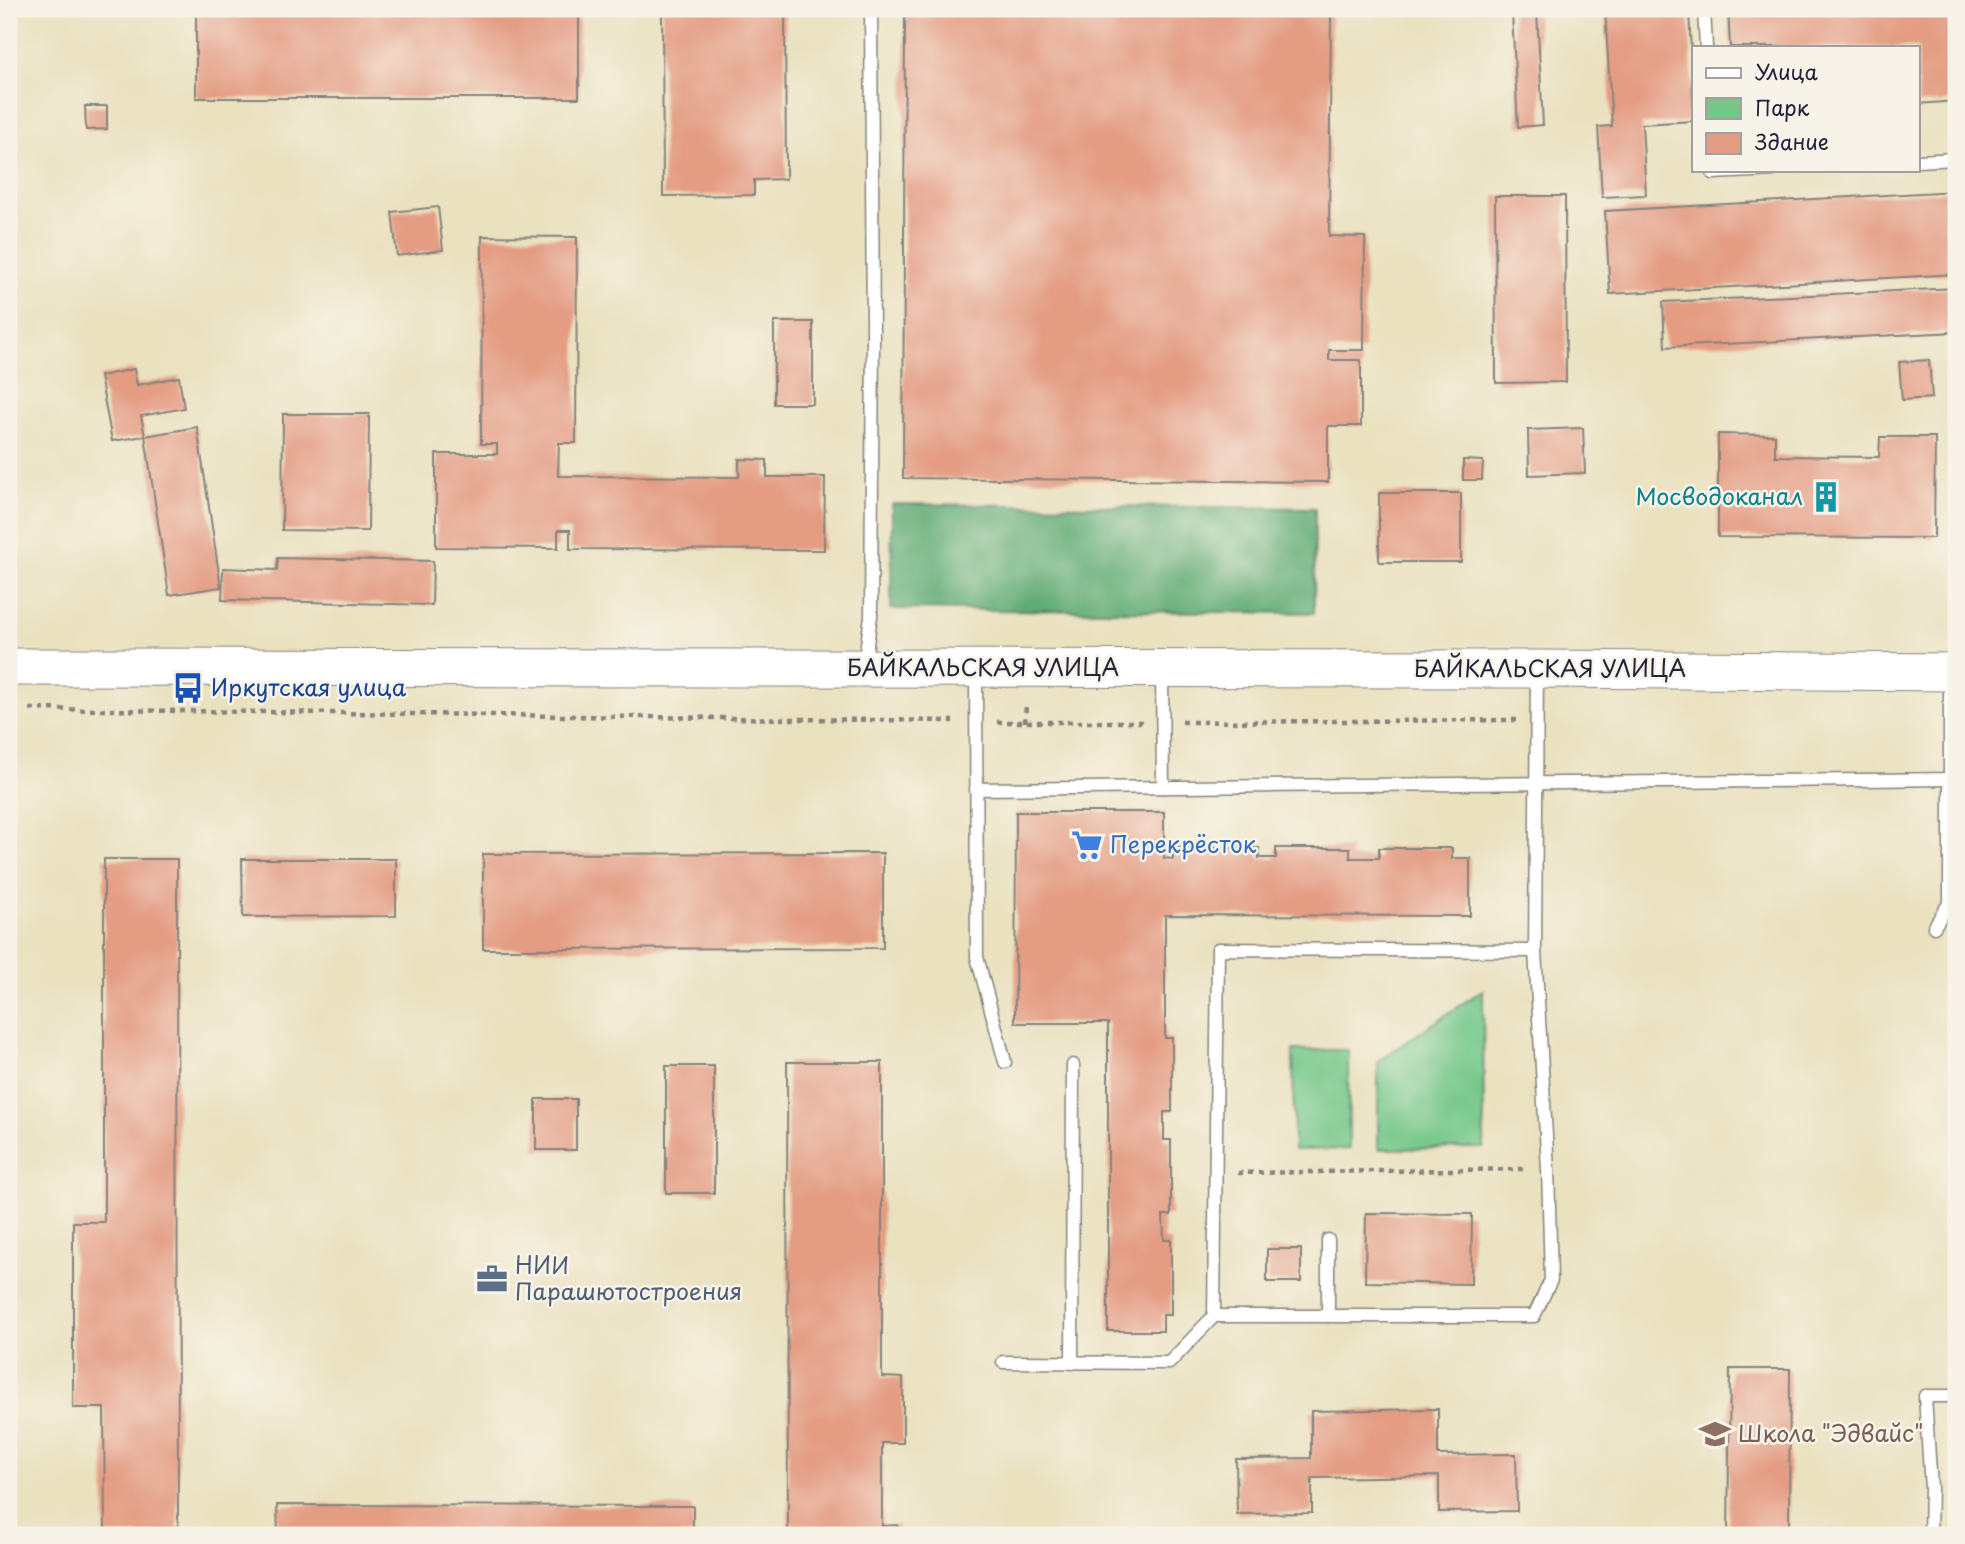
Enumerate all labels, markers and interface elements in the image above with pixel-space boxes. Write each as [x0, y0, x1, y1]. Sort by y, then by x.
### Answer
legend [1692, 46, 1920, 172]
text: Улица [1755, 55, 1818, 87]
text: Парк [1755, 91, 1810, 123]
text: Здание [1755, 125, 1829, 157]
place label: Мосводоканал [1635, 478, 1803, 513]
building icon: Мосводоканал [1809, 480, 1843, 514]
street label: БАЙКАЛЬСКАЯ УЛИЦА [847, 649, 1119, 684]
street label: БАЙКАЛЬСКАЯ УЛИЦА [1414, 650, 1686, 685]
place label: Иркутская улица [211, 669, 407, 704]
bus stop icon: Иркутская улица [171, 671, 205, 705]
place label: Перекрёсток [1110, 826, 1257, 861]
supermarket icon: Перекрёсток [1070, 828, 1104, 862]
place label: НИИ Парашютостроения [515, 1247, 742, 1308]
office icon: НИИ Парашютостроения [475, 1262, 509, 1296]
place label: Школа "Эдвайс" [1738, 1415, 1924, 1450]
school or university icon: Школа "Эдвайс" [1698, 1417, 1732, 1451]

